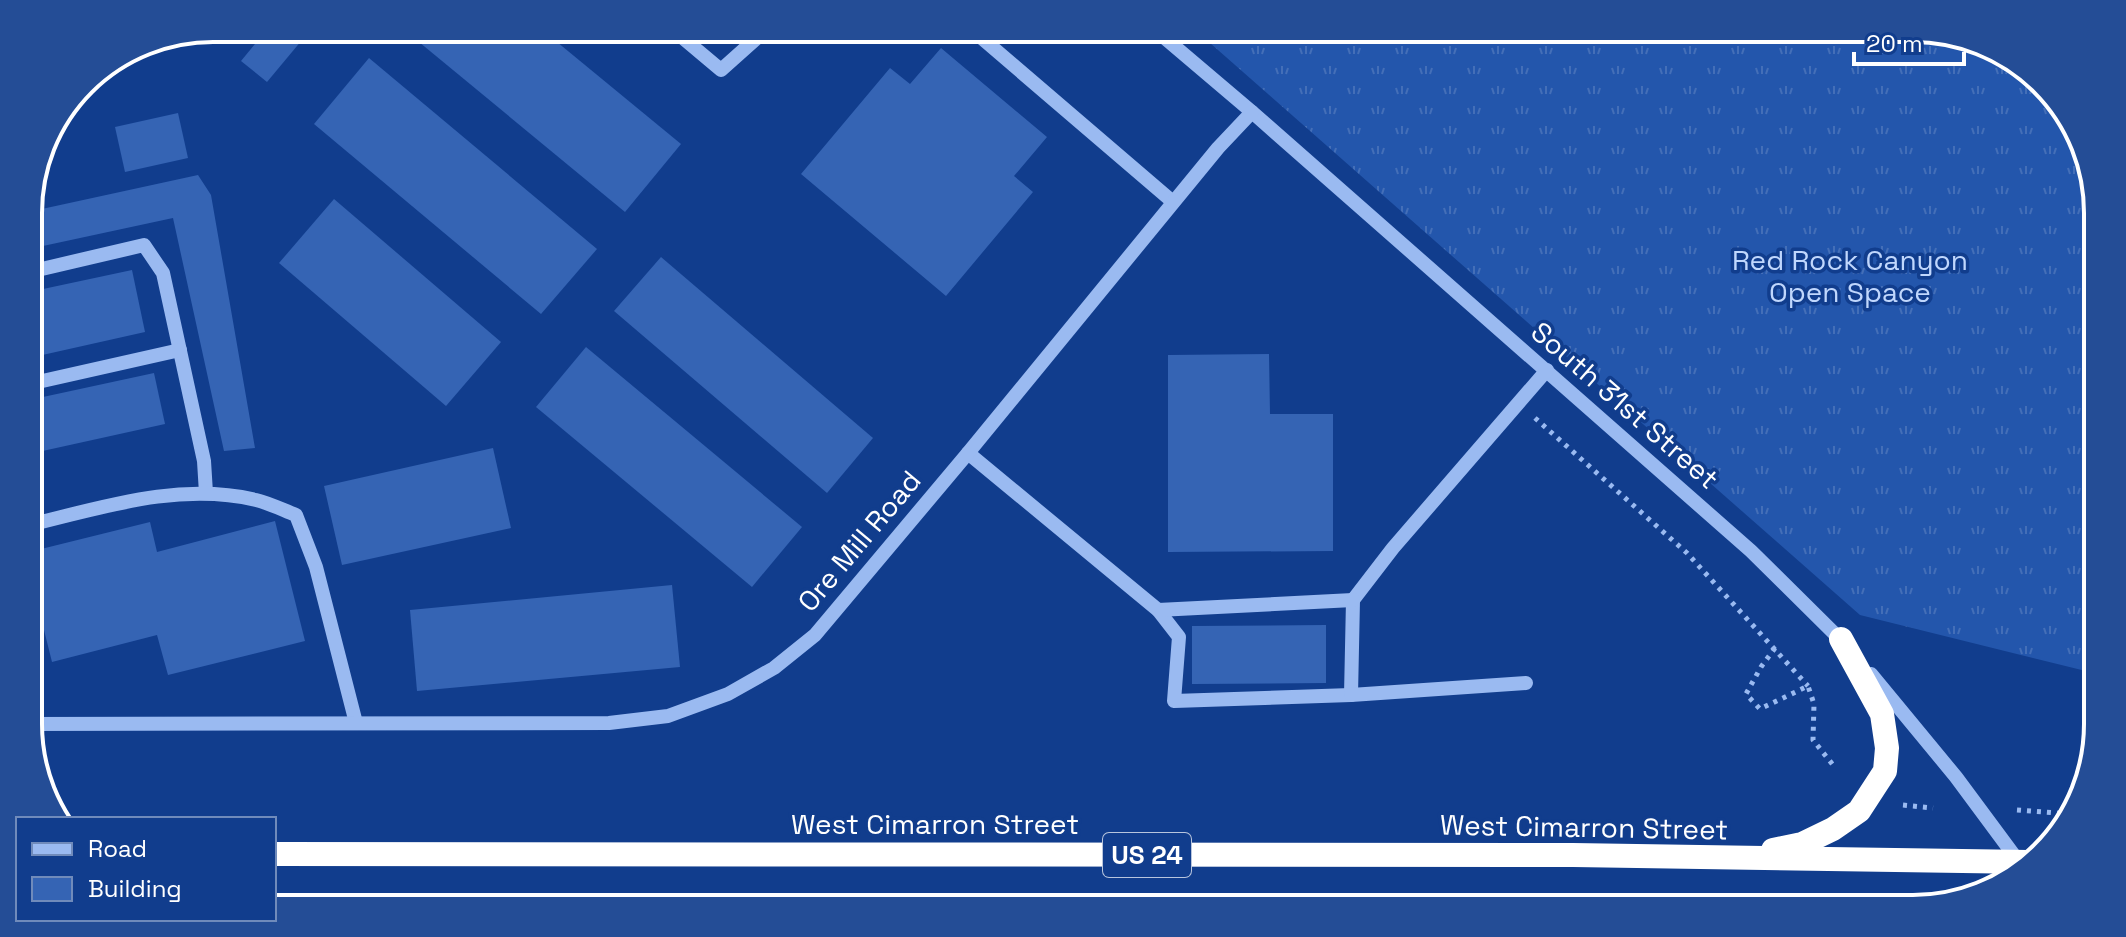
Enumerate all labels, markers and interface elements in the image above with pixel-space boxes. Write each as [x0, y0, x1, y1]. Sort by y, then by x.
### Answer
scale bar [1854, 16, 1964, 66]
text: 20 m [1866, 28, 1923, 59]
park label: Red Rock Canyon Open Space [1732, 242, 1968, 310]
street label: South 31st Street [1524, 314, 1726, 496]
street label: Ore Mill Road [790, 463, 928, 619]
street label: West Cimarron Street [791, 806, 1079, 842]
street label: West Cimarron Street [1440, 806, 1728, 848]
legend [16, 817, 276, 921]
text: Road [88, 833, 147, 864]
road number: US 24 [1103, 833, 1191, 877]
text: Building [88, 873, 182, 904]

